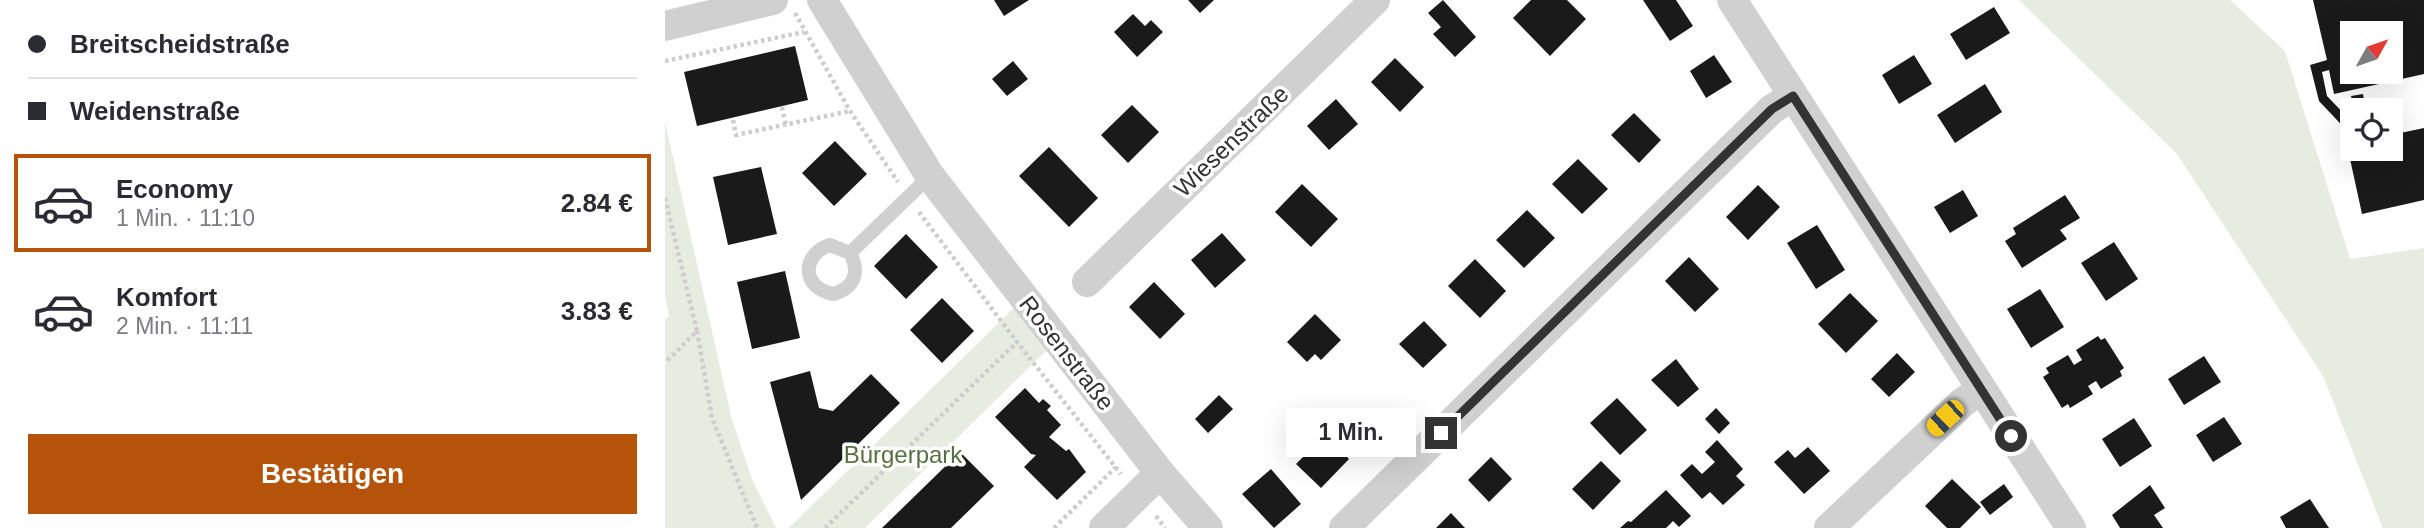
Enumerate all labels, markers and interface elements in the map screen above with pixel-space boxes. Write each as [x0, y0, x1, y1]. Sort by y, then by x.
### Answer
north arrow [2340, 21, 2403, 84]
map controls [2340, 21, 2403, 161]
text: Breitscheidstraße [70, 29, 290, 59]
street label: Wiesenstraße [1168, 80, 1294, 202]
text: Weidenstraße [70, 96, 240, 126]
button: locate [2340, 98, 2403, 161]
icon: car [32, 172, 95, 235]
text: Economy [116, 174, 233, 204]
text: 2.84 € [561, 188, 633, 218]
text: 1 Min. · 11:10 [116, 205, 255, 231]
icon: car [32, 280, 95, 343]
text: Komfort [116, 282, 217, 312]
street label: Rosenstraße [1014, 291, 1120, 415]
text: 3.83 € [561, 296, 633, 326]
text: 2 Min. · 11:11 [116, 313, 253, 339]
car [1923, 396, 1968, 440]
callout: 1 Min. [1287, 408, 1417, 458]
route end [1425, 417, 1457, 449]
text: 1 Min. [1318, 419, 1384, 445]
route start [1995, 420, 2027, 452]
button: Bestätigen [28, 434, 637, 514]
park label: Bürgerpark [844, 441, 963, 468]

